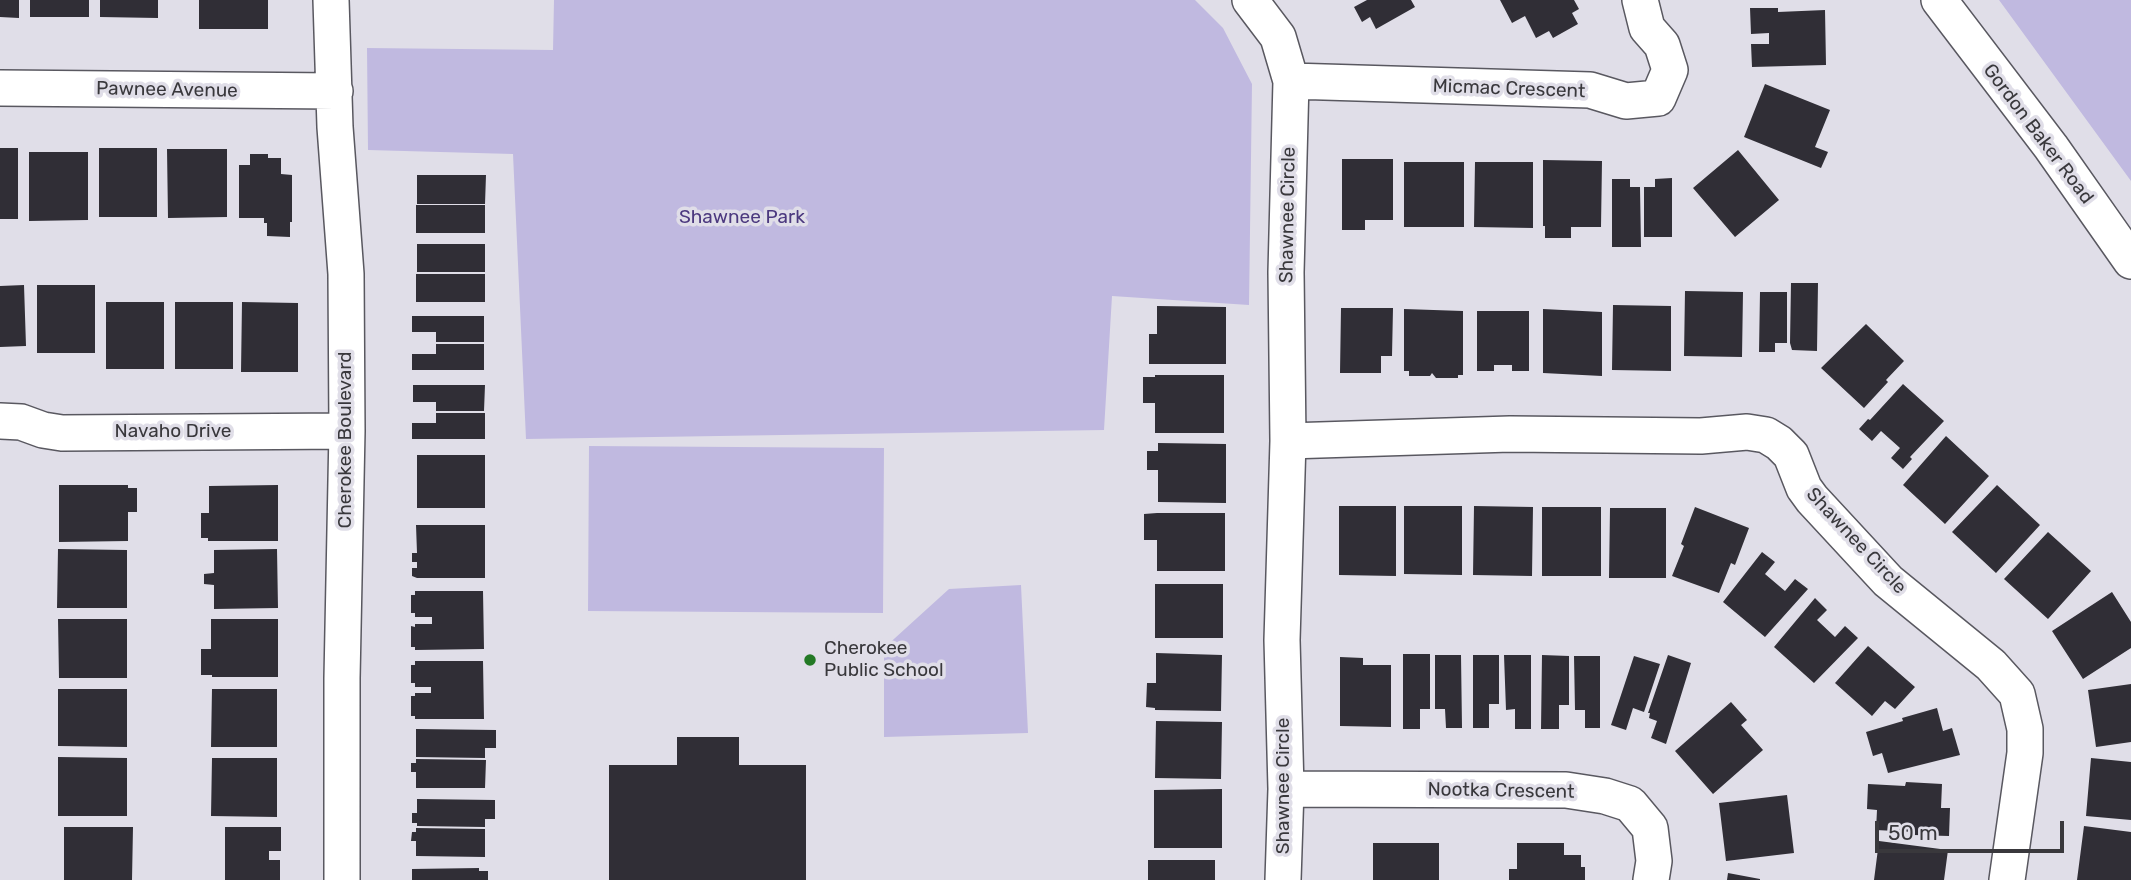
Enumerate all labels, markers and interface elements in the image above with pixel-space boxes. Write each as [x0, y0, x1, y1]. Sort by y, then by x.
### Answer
street label: Gordon Baker Road [1978, 60, 2098, 208]
street label: Micmac Crescent [1432, 75, 1586, 103]
street label: Pawnee Avenue [96, 77, 238, 103]
street label: Shawnee Circle [1275, 147, 1301, 283]
park label: Shawnee Park [679, 207, 805, 229]
street label: Cherokee Boulevard [335, 352, 357, 528]
street label: Navaho Drive [115, 421, 231, 443]
street label: Shawnee Circle [1801, 483, 1911, 599]
place label: Cherokee Public School [824, 638, 944, 682]
marker: Cherokee Public School [802, 652, 818, 668]
street label: Shawnee Circle [1273, 718, 1295, 854]
street label: Nootka Crescent [1427, 778, 1575, 804]
scale bar [1879, 806, 2068, 850]
text: 50 m [1888, 820, 1938, 845]

